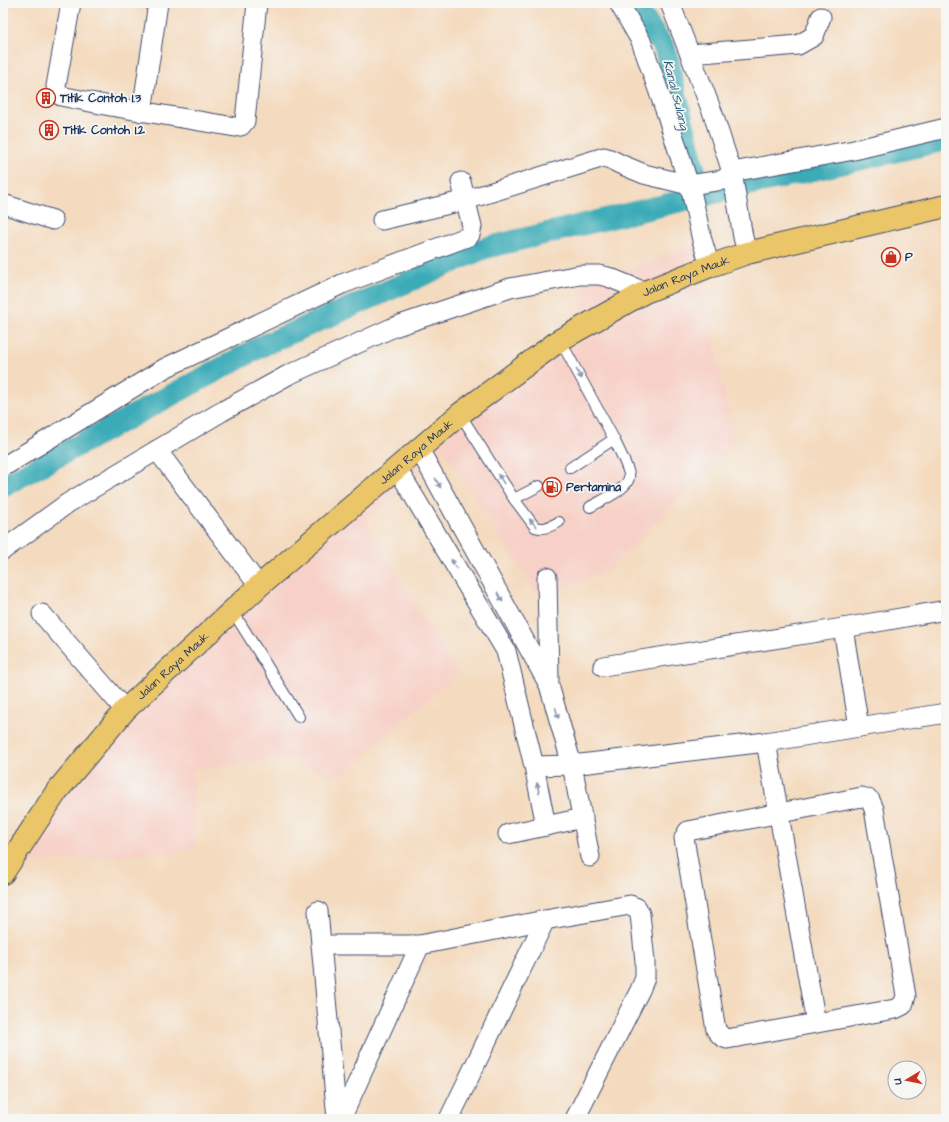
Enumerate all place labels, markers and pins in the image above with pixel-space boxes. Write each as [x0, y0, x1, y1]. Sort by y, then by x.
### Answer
building icon: Titik Contoh 1.3 [35, 87, 57, 109]
place label: Titik Contoh 1.3 [59, 90, 142, 107]
building icon: Titik Contoh 1.2 [38, 119, 60, 141]
place label: Titik Contoh 1.2 [62, 122, 145, 139]
shop icon: P [880, 246, 902, 268]
place label: P [905, 249, 913, 266]
fuel station icon: Pertamina [541, 476, 563, 498]
place label: Pertamina [566, 479, 622, 496]

